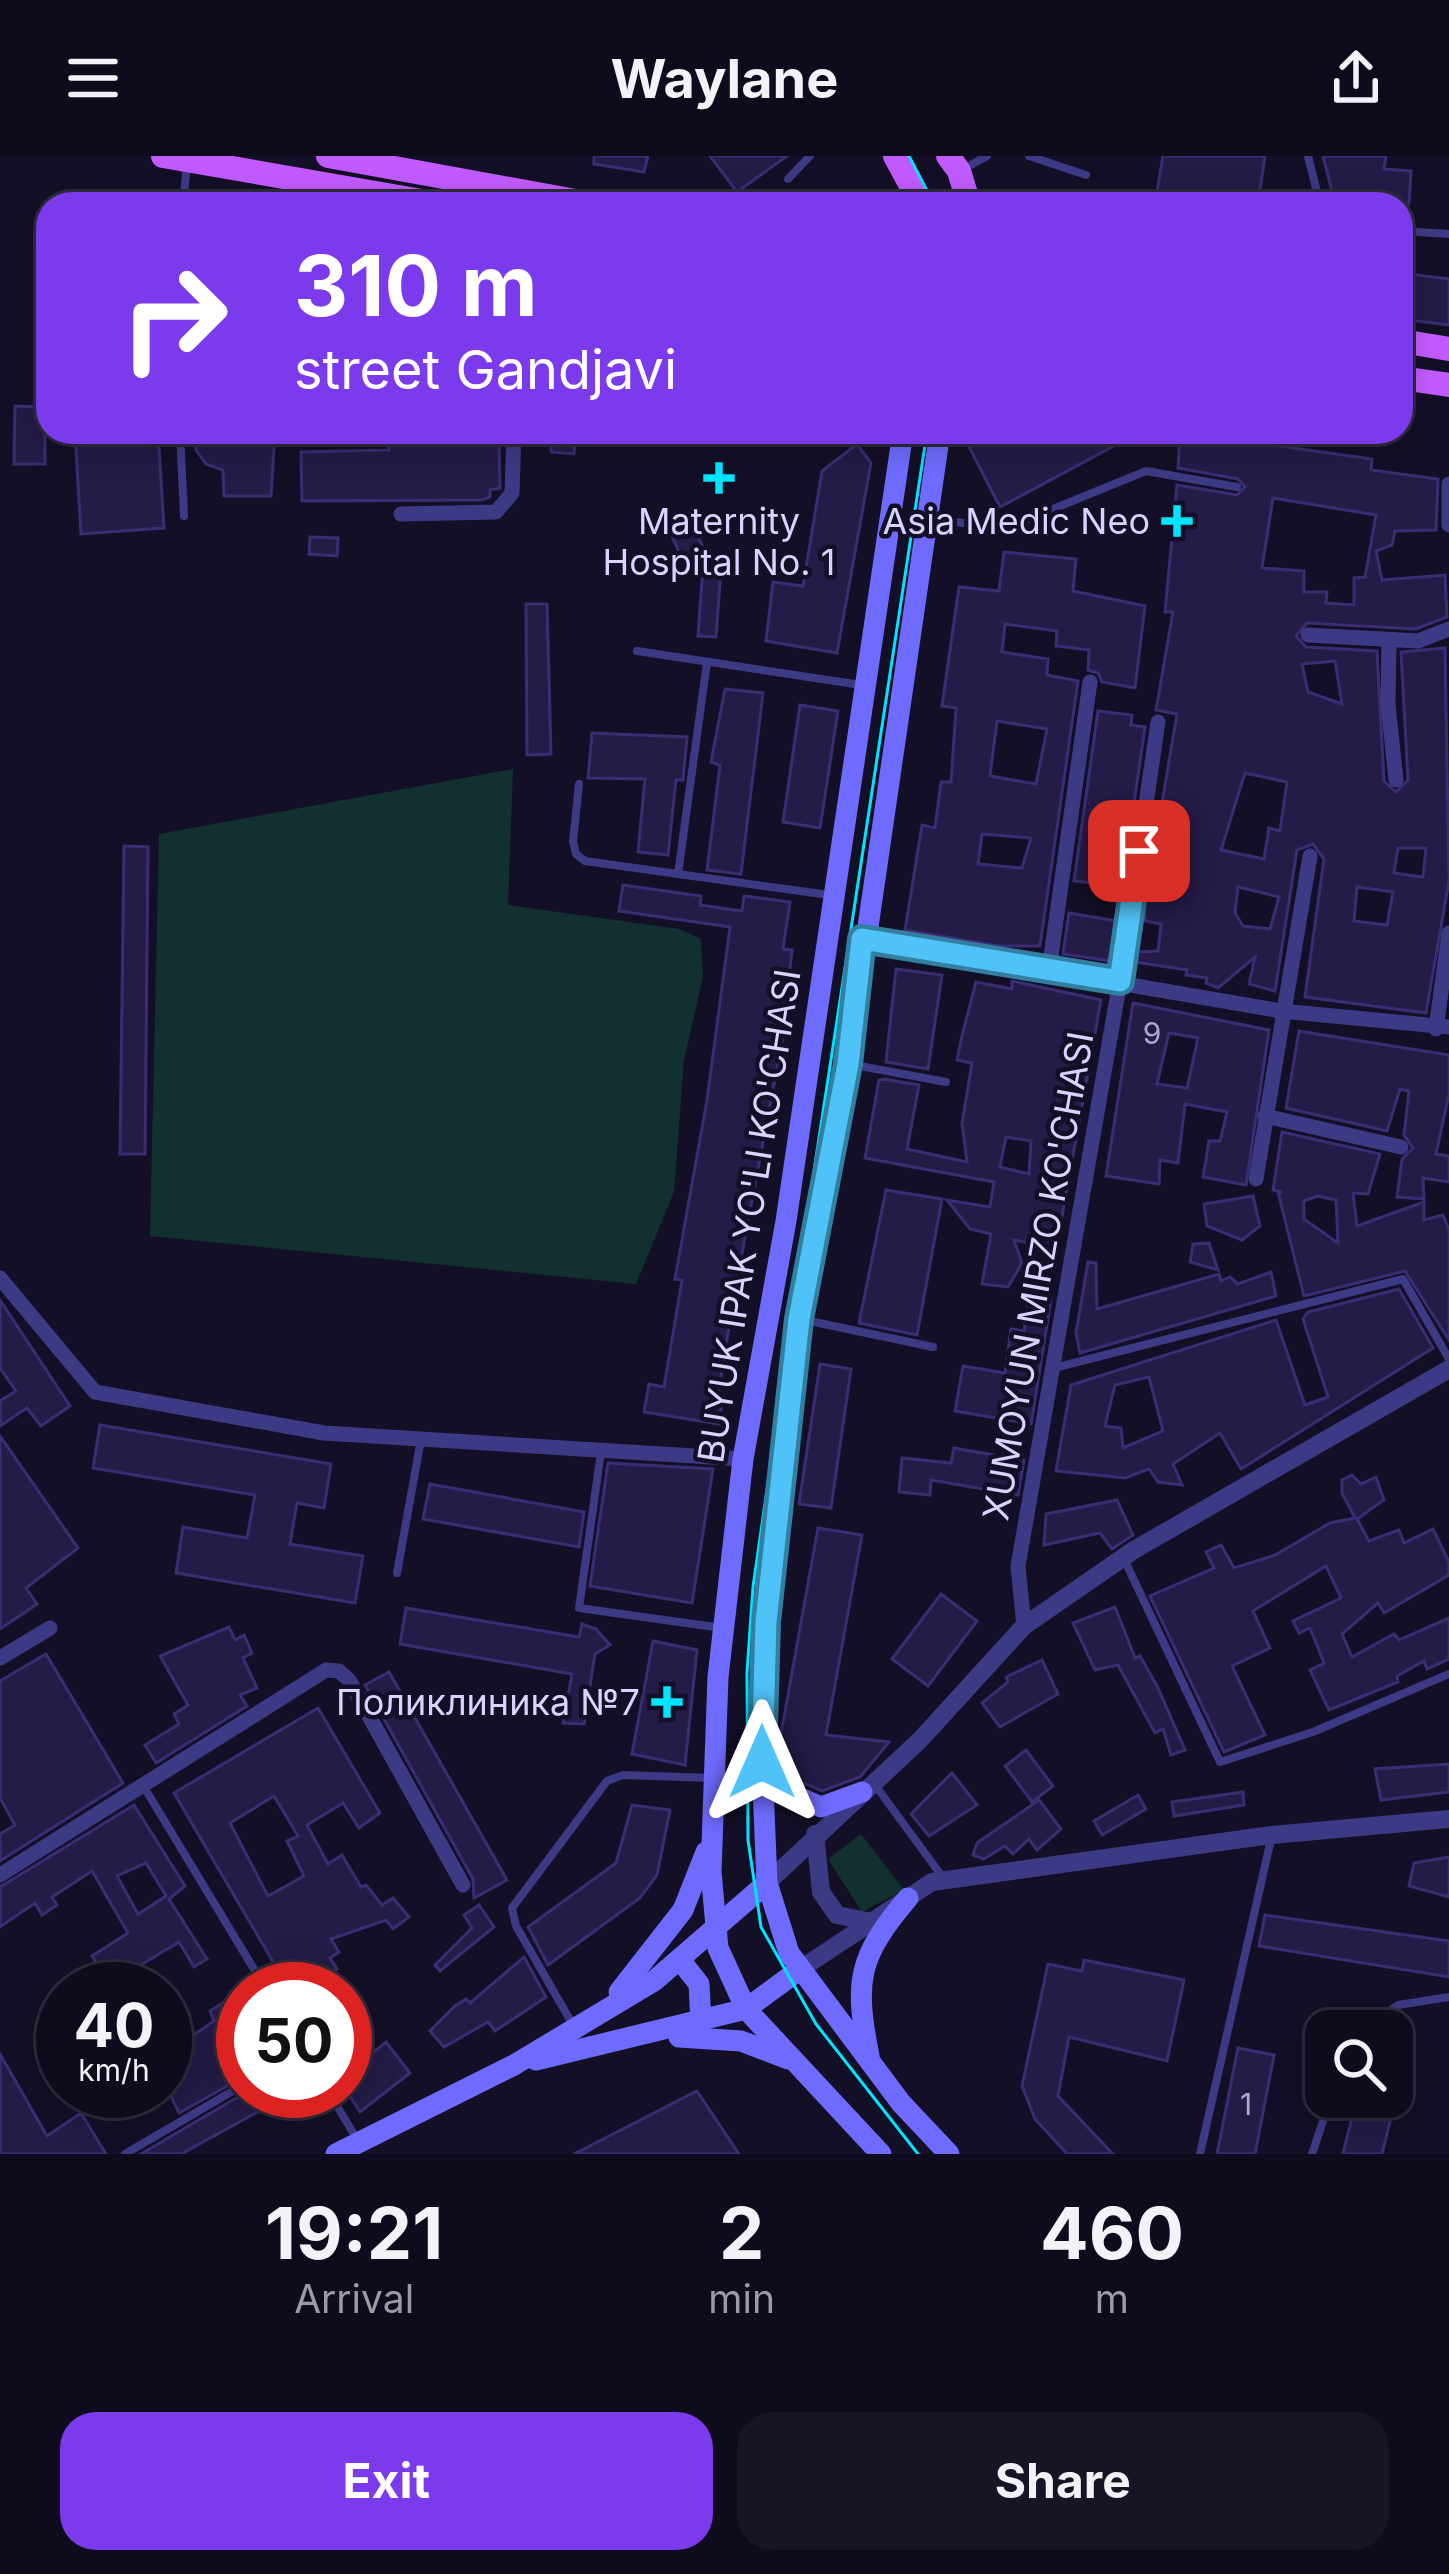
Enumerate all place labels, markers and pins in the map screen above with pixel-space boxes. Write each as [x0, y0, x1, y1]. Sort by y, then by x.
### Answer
marker: Maternity Hospital No. 1 [703, 462, 735, 494]
place label: Maternity Hospital No. 1 [603, 499, 835, 584]
place label: Asia Medic Neo [882, 499, 1150, 543]
marker: Asia Medic Neo [1161, 505, 1193, 537]
pin [1088, 800, 1190, 902]
place label: Поликлиника №7 [336, 1680, 640, 1724]
marker: Поликлиника №7 [651, 1686, 683, 1718]

